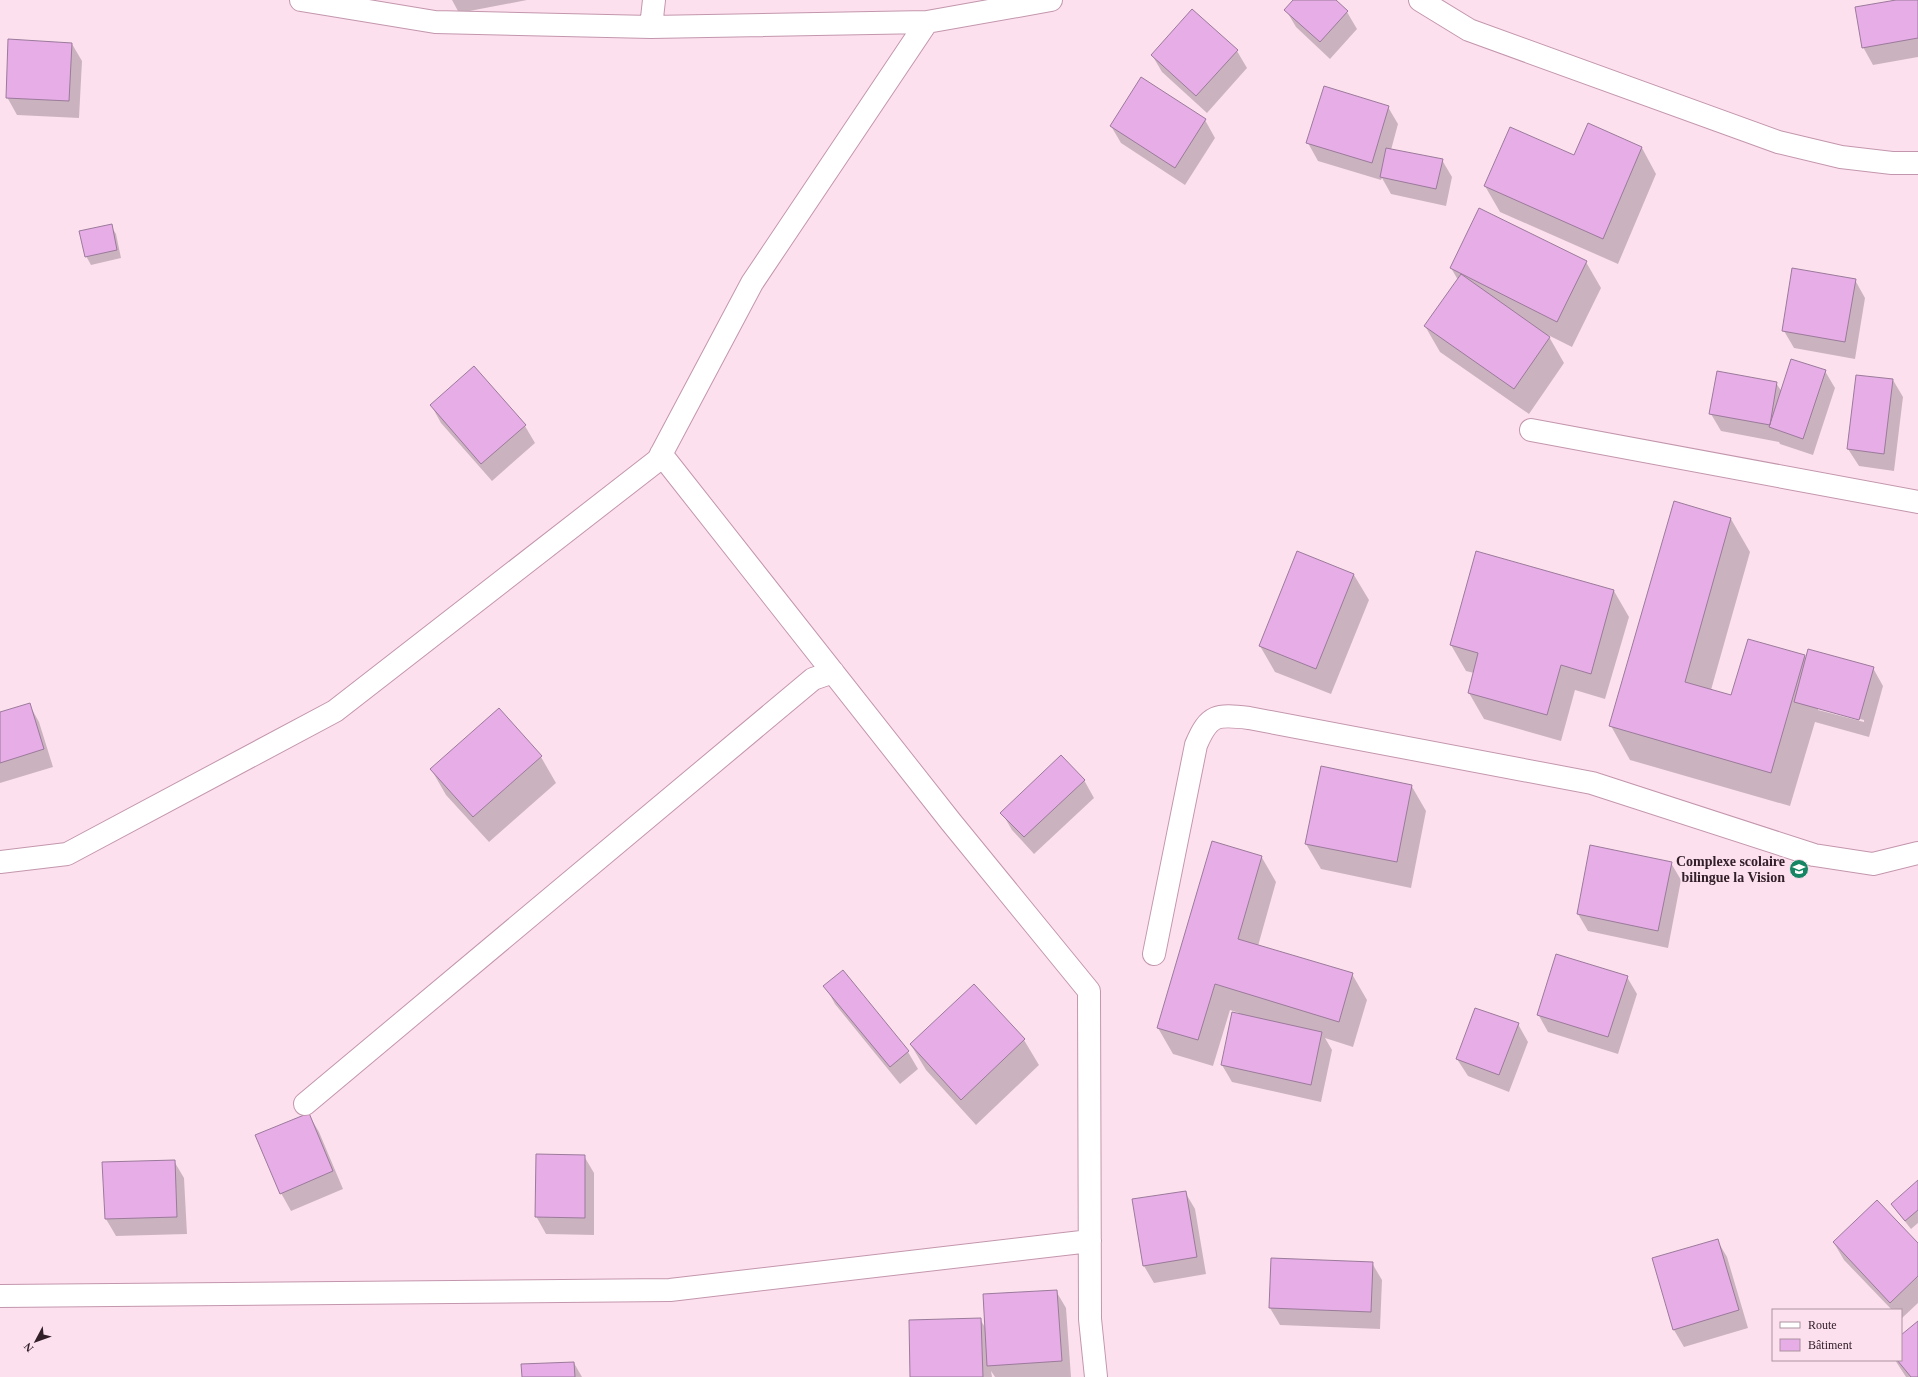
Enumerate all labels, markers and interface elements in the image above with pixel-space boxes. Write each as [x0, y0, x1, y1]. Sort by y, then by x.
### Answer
place label: Complexe scolaire bilingue la Vision [1676, 854, 1785, 885]
school or university icon: Complexe scolaire bilingue la Vision [1788, 858, 1810, 880]
legend [1772, 1309, 1902, 1361]
text: Route [1808, 1318, 1837, 1332]
north arrow [16, 1321, 56, 1361]
text: Bâtiment [1808, 1338, 1853, 1352]
text: N [21, 1341, 36, 1354]

